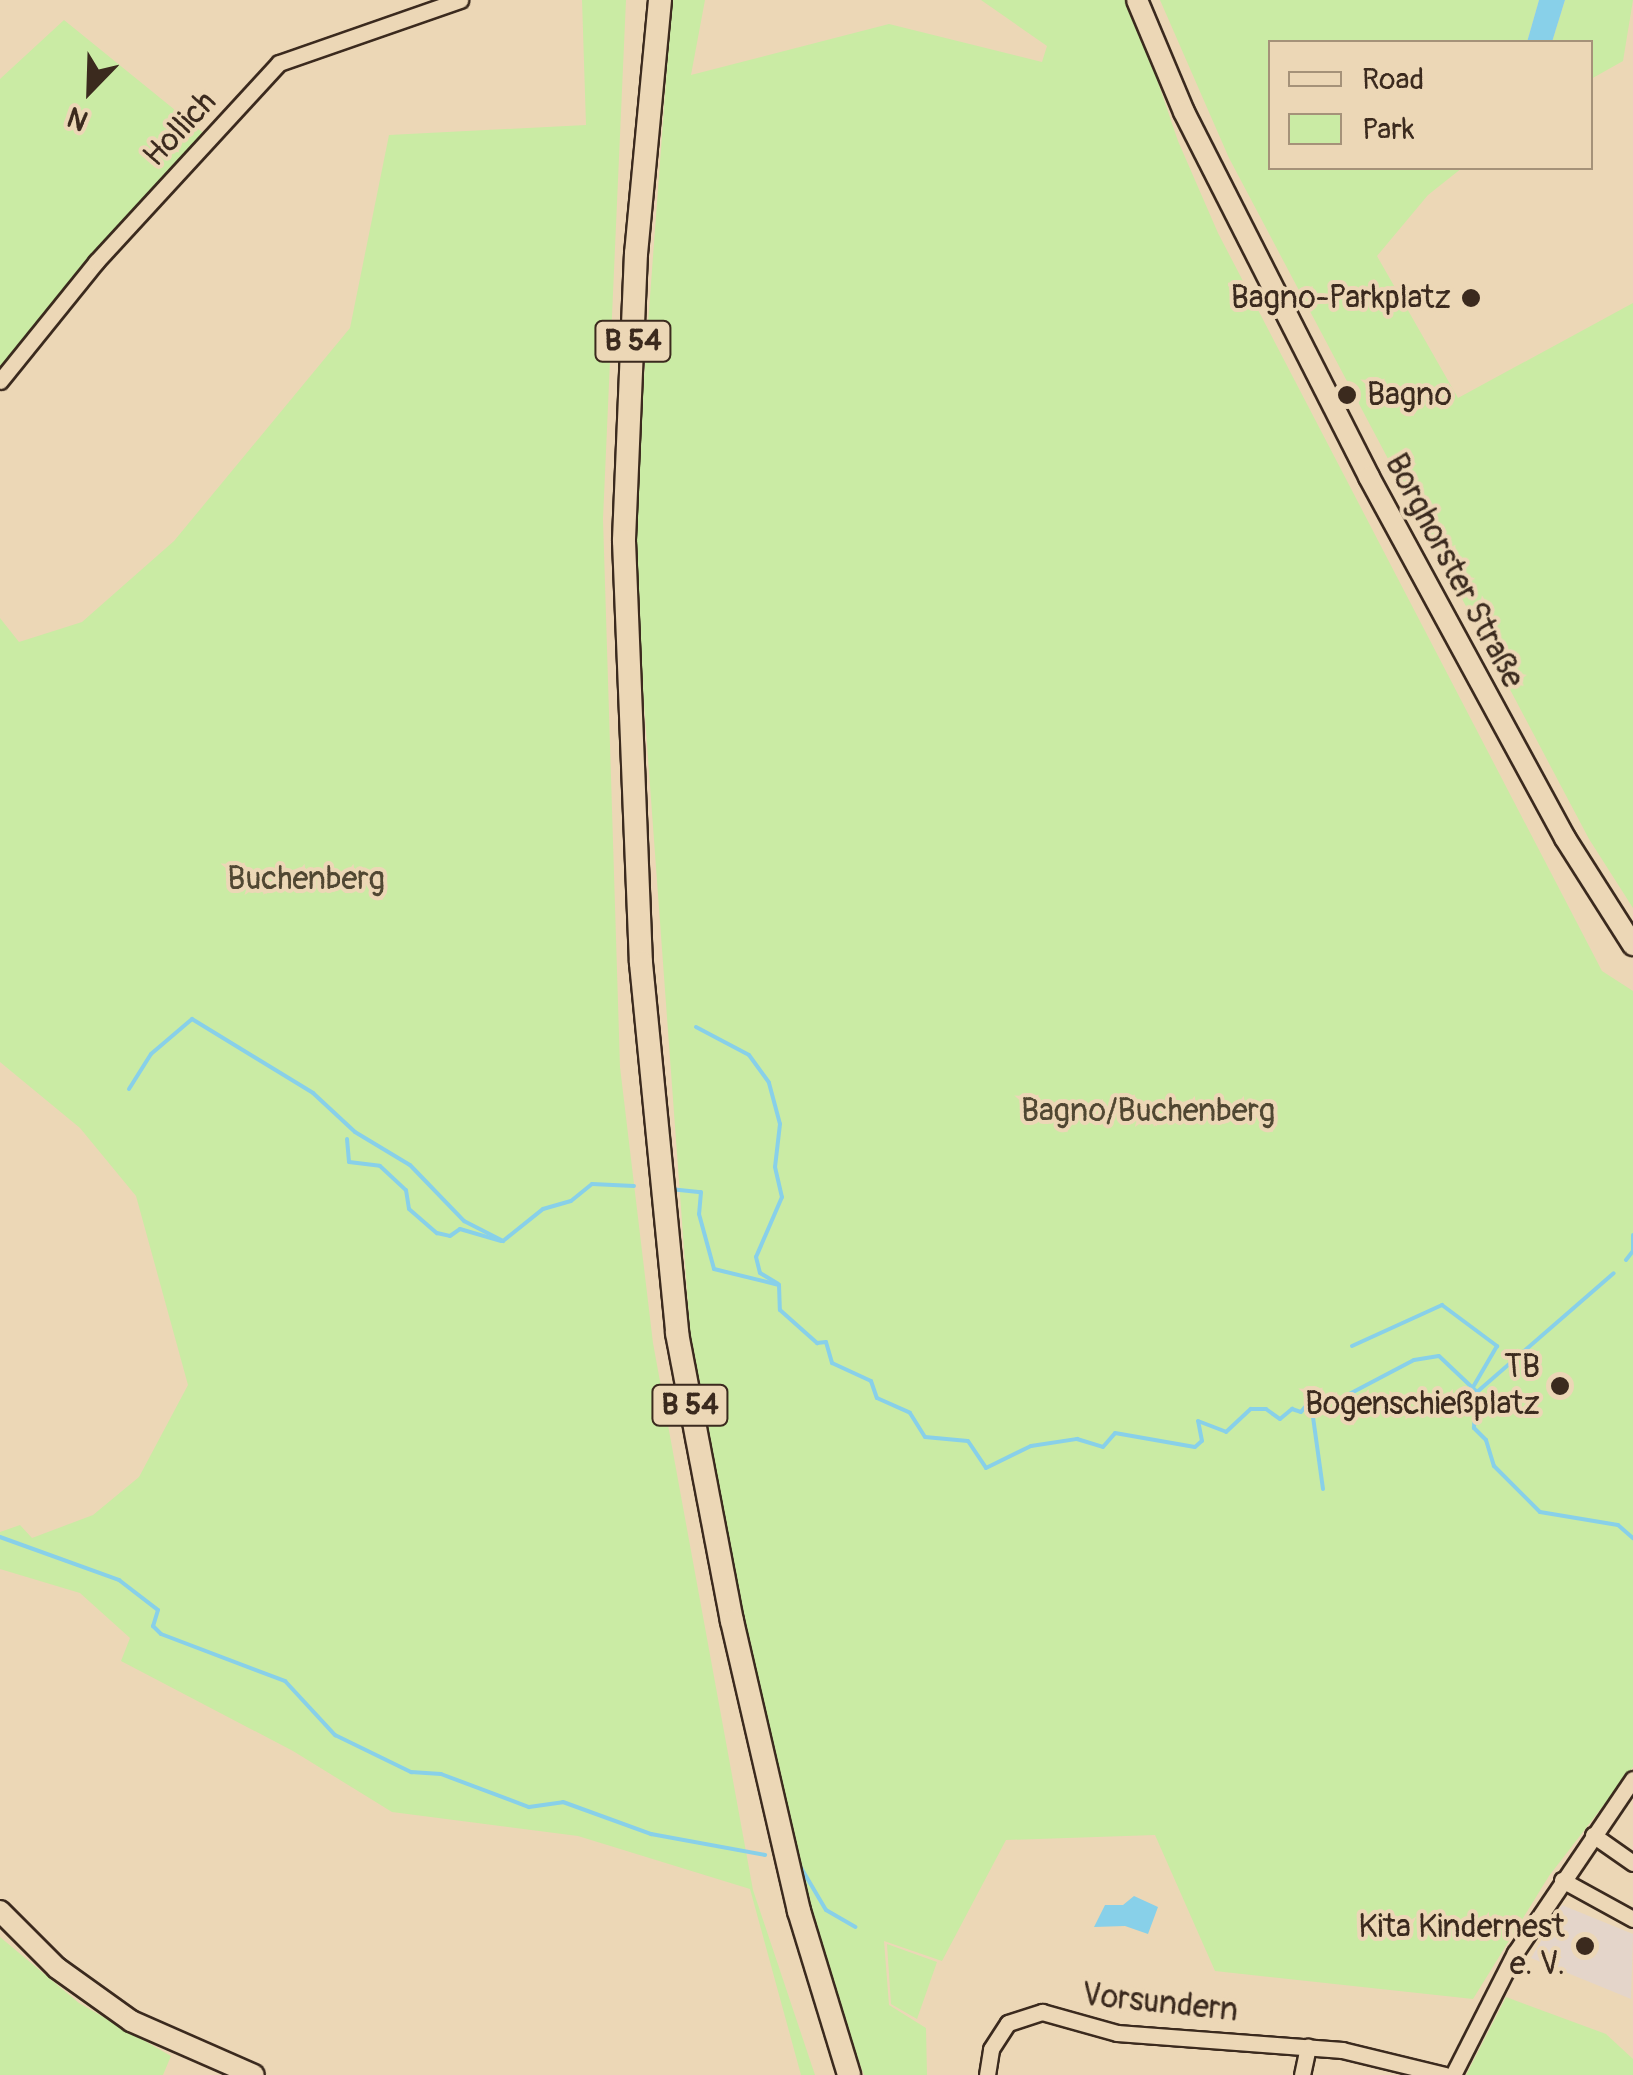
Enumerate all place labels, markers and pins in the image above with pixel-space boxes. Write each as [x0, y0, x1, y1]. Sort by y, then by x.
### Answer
place label: Bagno-Parkplatz [1231, 279, 1451, 317]
marker: Bagno-Parkplatz [1460, 287, 1482, 309]
place label: Bagno [1367, 376, 1452, 414]
marker: Bagno [1336, 384, 1358, 406]
place label: TB Bogenschießplatz [1305, 1349, 1540, 1424]
marker: TB Bogenschießplatz [1549, 1375, 1571, 1397]
place label: Kita Kindernest e. V. [1358, 1909, 1565, 1984]
marker: Kita Kindernest e. V. [1574, 1935, 1596, 1957]

